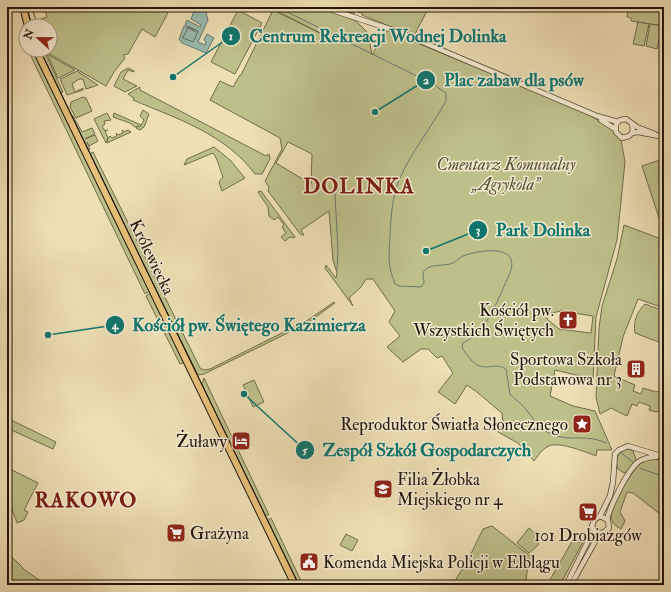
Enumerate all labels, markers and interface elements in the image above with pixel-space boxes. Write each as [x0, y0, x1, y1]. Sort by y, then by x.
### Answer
north arrow [18, 18, 58, 58]
callout: Centrum Rekreacji Wodnej Dolinka [221, 21, 514, 51]
text: Centrum Rekreacji Wodnej Dolinka [250, 25, 507, 48]
text: N [21, 26, 37, 42]
text: 1 [229, 29, 233, 44]
callout: Plac zabaw dla psów [416, 65, 592, 95]
text: Plac zabaw dla psów [444, 69, 585, 92]
text: 2 [423, 73, 429, 88]
park label: Cmentarz Komunalny „Agrykola” [436, 154, 576, 195]
district label: DOLINKA [303, 173, 415, 200]
callout: Park Dolinka [468, 215, 598, 245]
street label: Królewiecka [125, 216, 180, 299]
text: Park Dolinka [496, 219, 591, 242]
text: 3 [476, 223, 481, 238]
place label: Kościół pw. Wszystkich Świętych [412, 300, 554, 342]
church icon: Kościół pw. Wszystkich Świętych [557, 309, 579, 331]
callout: Kościół pw. Świętego Kazimierza [105, 310, 374, 340]
text: Kościół pw. Świętego Kazimierza [132, 313, 366, 337]
text: 4 [111, 318, 120, 333]
place label: Sportowa Szkoła Podstawowa nr 3 [510, 349, 623, 390]
building icon: Sportowa Szkoła Podstawowa nr 3 [625, 358, 647, 380]
place label: Reproduktor Światła Słonecznego [340, 413, 568, 436]
place icon: Reproduktor Światła Słonecznego [571, 413, 593, 435]
place label: Żuławy [176, 429, 228, 453]
hotel icon: Żuławy [230, 430, 252, 452]
callout: Zespół Szkół Gospodarczych [295, 435, 540, 465]
text: Zespół Szkół Gospodarczych [323, 439, 532, 462]
text: 5 [302, 443, 308, 458]
place label: Filia Żłobka Miejskiego nr 4 [397, 467, 503, 510]
school or university icon: Filia Żłobka Miejskiego nr 4 [372, 478, 394, 500]
district label: RAKOWO [35, 487, 137, 514]
supermarket icon: 101 Drobiazgów [577, 501, 599, 523]
supermarket icon: Grażyna [165, 522, 187, 544]
place label: Grażyna [190, 523, 250, 545]
place label: 101 Drobiazgów [534, 525, 642, 546]
public building icon: Komenda Miejska Policji w Elblągu [298, 551, 320, 573]
place label: Komenda Miejska Policji w Elblągu [323, 552, 560, 573]

